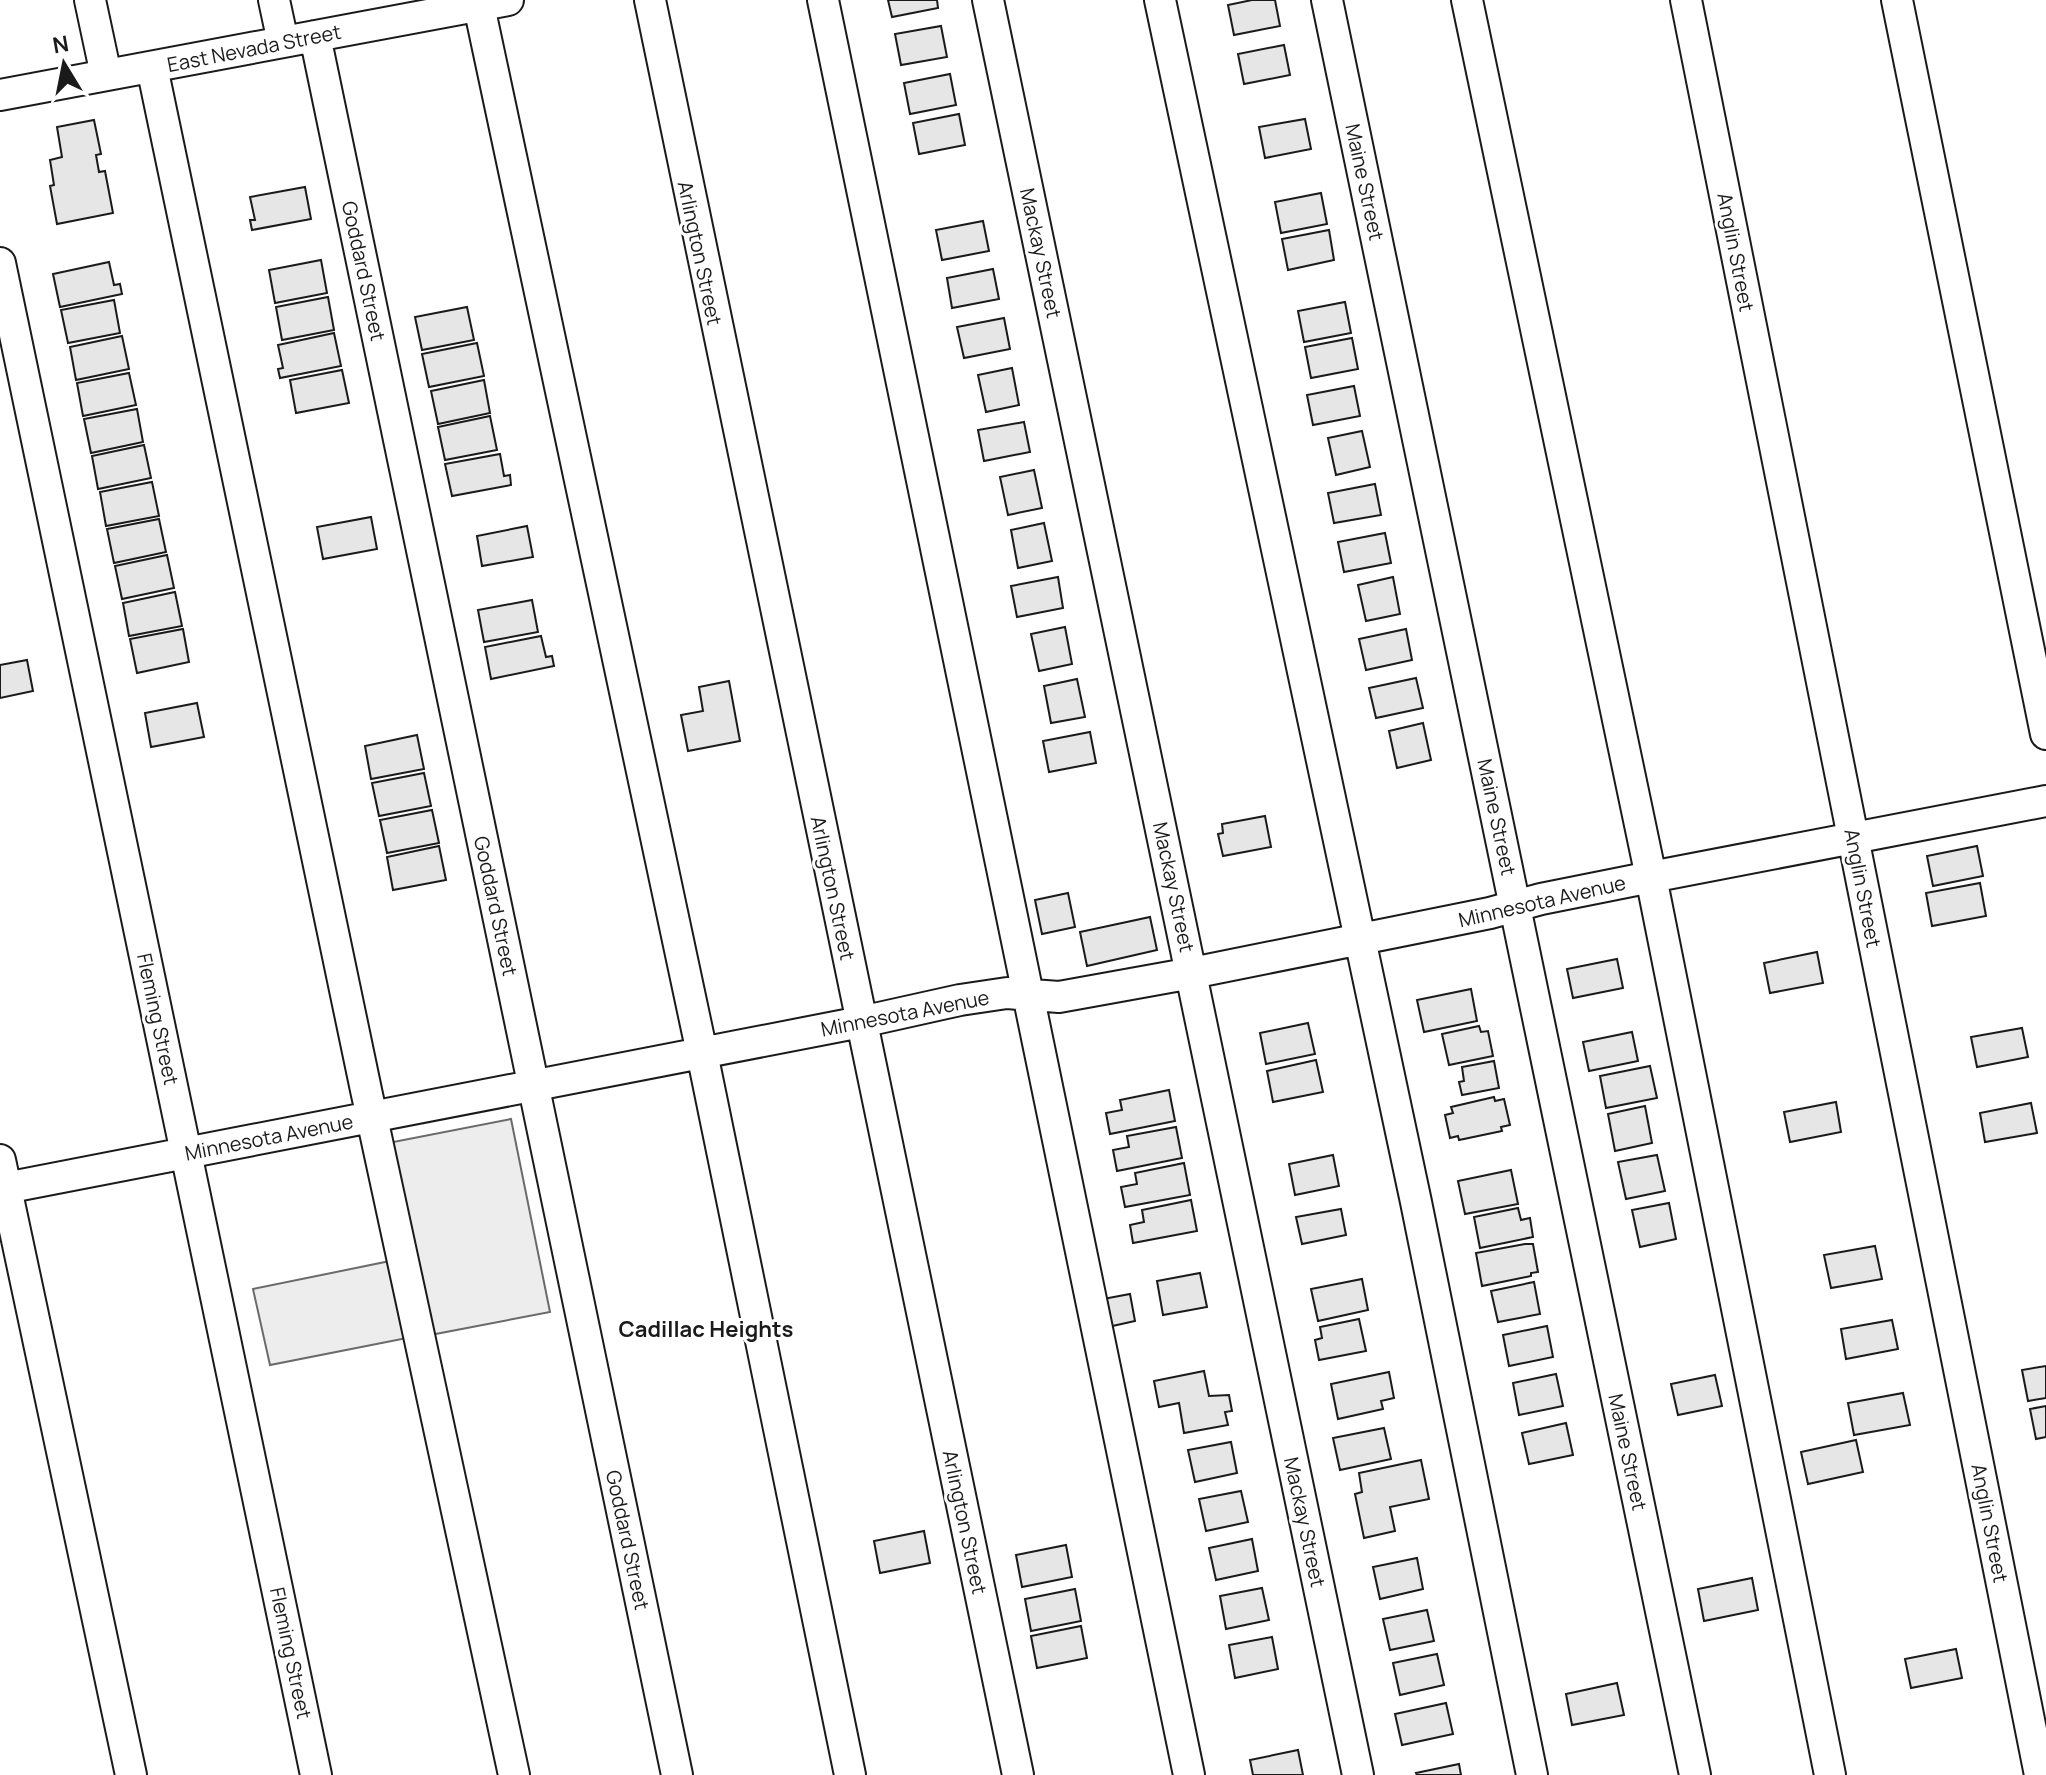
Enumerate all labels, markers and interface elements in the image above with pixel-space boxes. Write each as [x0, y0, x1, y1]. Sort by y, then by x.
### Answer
street label: East Nevada Street [165, 18, 343, 78]
north arrow [24, 24, 104, 104]
text: N [50, 28, 71, 60]
street label: Maine Street [1339, 121, 1391, 243]
street label: Arlington Street [672, 178, 728, 328]
street label: Mackay Street [1014, 185, 1068, 321]
street label: Anglin Street [1711, 190, 1761, 314]
street label: Goddard Street [336, 199, 392, 343]
street label: Maine Street [1471, 756, 1523, 878]
street label: Arlington Street [805, 813, 861, 963]
street label: Mackay Street [1147, 819, 1201, 955]
street label: Anglin Street [1838, 826, 1888, 950]
street label: Goddard Street [468, 834, 524, 978]
street label: Minnesota Avenue [1456, 869, 1628, 933]
street label: Fleming Street [131, 951, 185, 1087]
street label: Minnesota Avenue [819, 983, 991, 1043]
street label: Minnesota Avenue [183, 1107, 355, 1167]
district label: Cadillac Heights [619, 1314, 793, 1344]
street label: Maine Street [1602, 1391, 1654, 1513]
street label: Arlington Street [937, 1447, 993, 1597]
street label: Mackay Street [1278, 1454, 1332, 1590]
street label: Anglin Street [1965, 1461, 2015, 1585]
street label: Goddard Street [600, 1468, 656, 1612]
street label: Fleming Street [264, 1585, 318, 1721]

